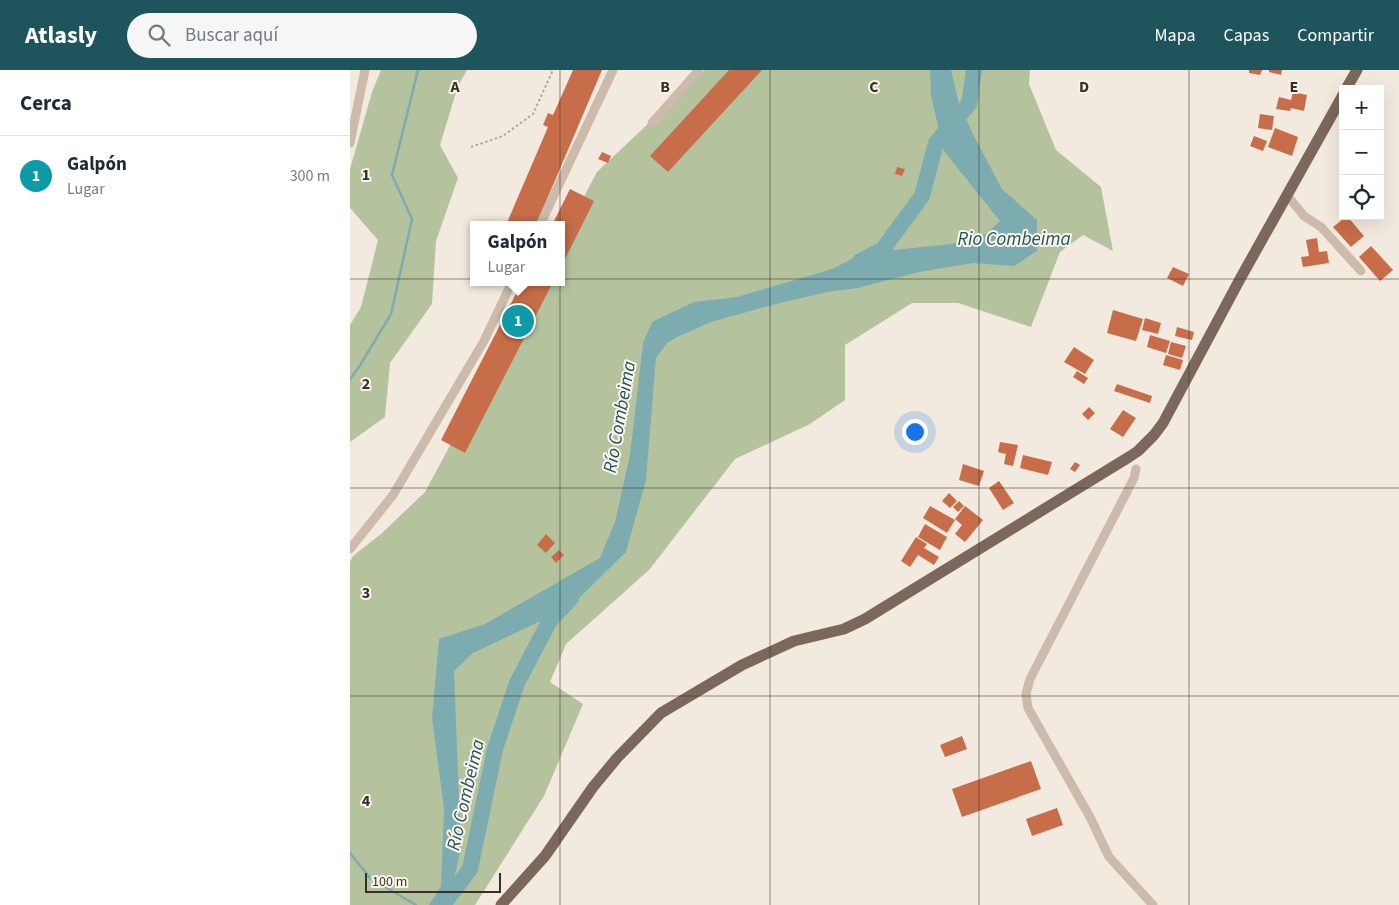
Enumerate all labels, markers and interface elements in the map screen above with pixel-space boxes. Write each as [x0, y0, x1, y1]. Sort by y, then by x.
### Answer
search box [127, 13, 477, 58]
text: Atlasly [25, 18, 97, 53]
icon: search [145, 21, 173, 49]
text: Buscar aquí [185, 22, 278, 49]
text: Mapa [1155, 23, 1196, 48]
text: Capas [1224, 23, 1269, 48]
text: Compartir [1297, 23, 1374, 48]
text: A [449, 76, 460, 98]
text: B [660, 76, 670, 98]
text: C [869, 76, 879, 98]
text: D [1079, 76, 1089, 98]
text: E [1290, 76, 1298, 98]
map controls [1339, 85, 1384, 220]
button: + [1339, 85, 1384, 130]
text: Cerca [20, 88, 72, 118]
button: − [1339, 130, 1384, 175]
text: Galpón [67, 151, 127, 178]
text: 1 [362, 164, 370, 186]
text: 1 [32, 165, 40, 187]
text: 300 m [290, 165, 330, 187]
button: locate [1339, 175, 1384, 220]
text: Lugar [67, 178, 105, 200]
popup [470, 221, 565, 286]
water label: Rio Combeima [957, 226, 1071, 253]
text: Galpón [488, 229, 547, 256]
text: Lugar [488, 256, 525, 278]
pin: 1 [502, 302, 534, 340]
water label: Río Combeima [597, 359, 643, 475]
text: 2 [362, 373, 370, 395]
your location [902, 419, 928, 445]
text: 3 [362, 582, 370, 604]
water label: Río Combeima [440, 737, 492, 853]
text: 4 [362, 790, 371, 812]
scale bar [365, 870, 501, 893]
text: 100 m [372, 872, 407, 892]

